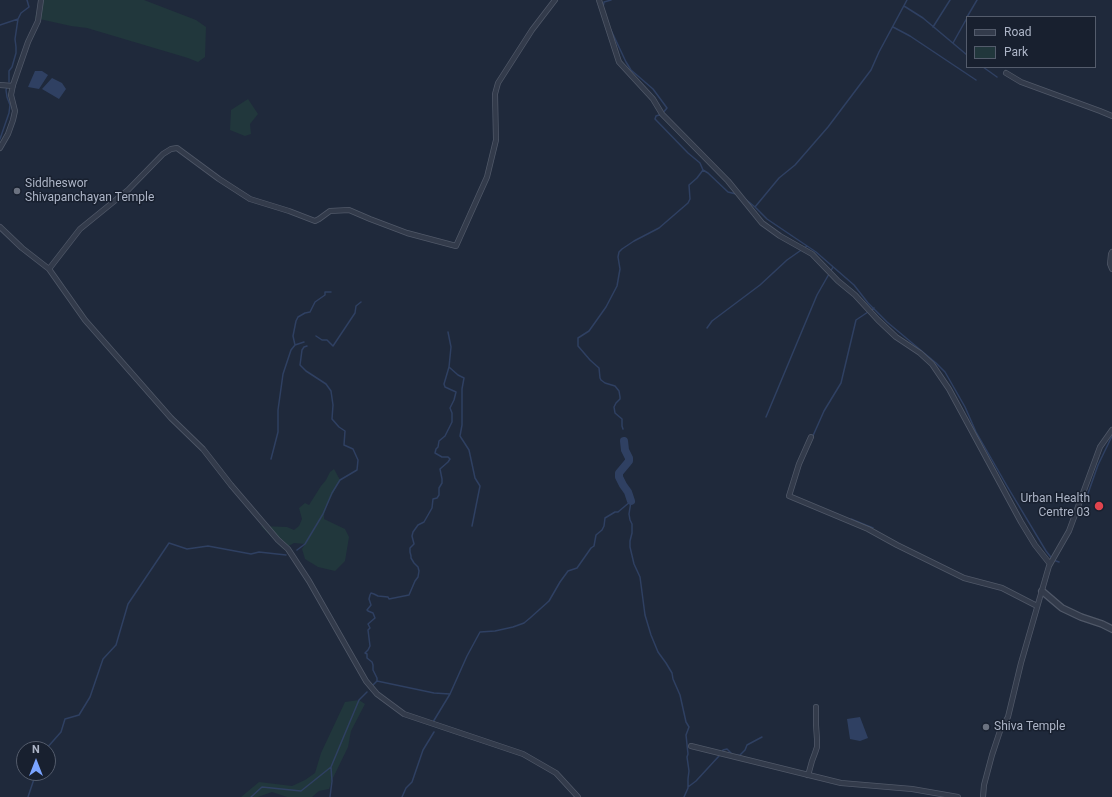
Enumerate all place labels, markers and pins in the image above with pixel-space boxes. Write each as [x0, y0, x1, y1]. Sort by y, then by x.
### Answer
place label: Siddheswor Shivapanchayan Temple [25, 177, 154, 205]
marker: Siddheswor Shivapanchayan Temple [12, 186, 22, 196]
place label: Urban Health Centre 03 [1020, 492, 1090, 520]
marker: Urban Health Centre 03 [1093, 500, 1105, 512]
place label: Shiva Temple [994, 720, 1065, 734]
marker: Shiva Temple [981, 722, 991, 732]

